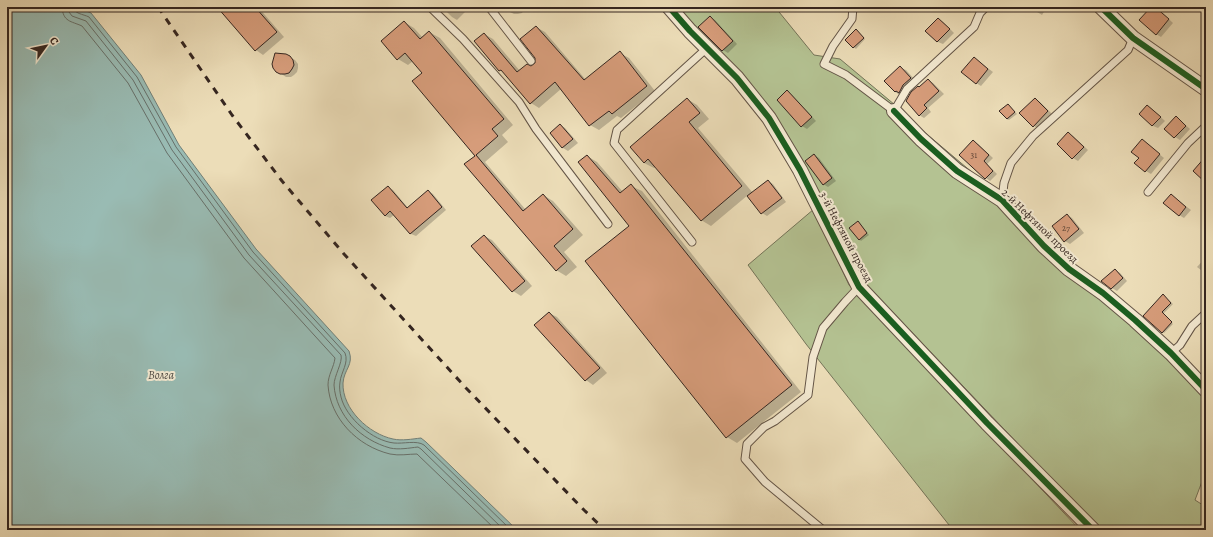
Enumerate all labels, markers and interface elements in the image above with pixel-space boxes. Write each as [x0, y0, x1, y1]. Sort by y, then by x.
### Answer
north arrow [26, 26, 66, 66]
text: С [46, 34, 62, 48]
house number: 31 [971, 149, 977, 161]
street label: 2-й Нефтяной проезд [998, 185, 1082, 267]
street label: 3-й Нефтяной проезд [816, 189, 877, 285]
house number: 27 [1062, 222, 1070, 234]
water label: Волга [148, 367, 174, 383]

